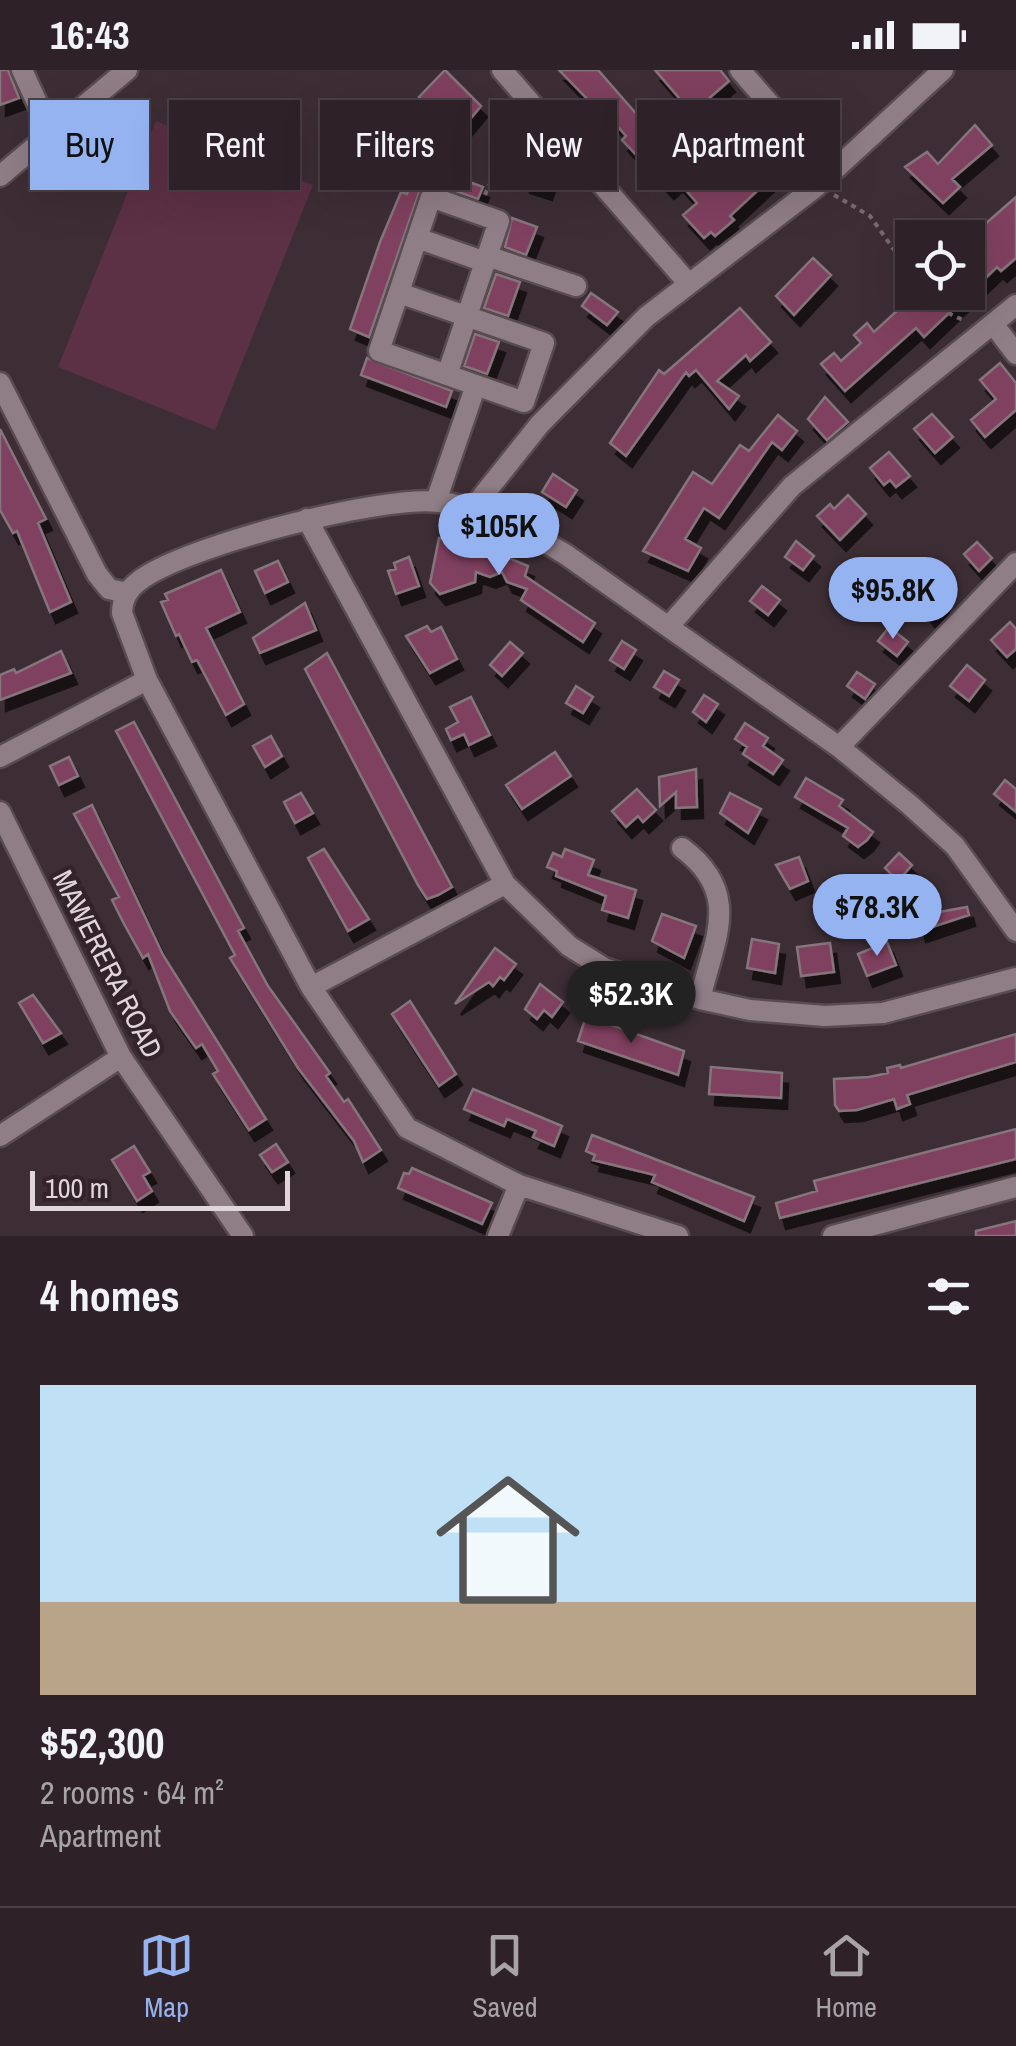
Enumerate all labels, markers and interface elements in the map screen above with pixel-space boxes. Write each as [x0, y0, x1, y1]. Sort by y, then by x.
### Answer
text: 16:43 [50, 10, 130, 61]
chip: Buy [30, 100, 149, 190]
chip: Rent [169, 100, 300, 190]
chip: Filters [320, 100, 470, 190]
chip: New [490, 100, 617, 190]
chip: Apartment [637, 100, 840, 190]
map controls [895, 220, 985, 310]
button: locate [895, 220, 985, 310]
pin: $105K [429, 493, 569, 578]
text: $105K [460, 504, 538, 547]
pin: $95.8K [812, 557, 974, 642]
text: $95.8K [851, 568, 935, 611]
street label: MAWERERA ROAD [44, 864, 172, 1064]
pin: $78.3K [796, 874, 958, 959]
text: $78.3K [835, 885, 919, 928]
pin: $52.3K [550, 961, 712, 1046]
text: $52.3K [589, 972, 673, 1015]
scale bar [30, 1166, 290, 1210]
text: 100 m [45, 1169, 109, 1207]
text: 4 homes [40, 1268, 180, 1324]
icon: filters [921, 1269, 976, 1324]
icon: home [418, 1450, 598, 1630]
text: $52,300 [40, 1715, 165, 1771]
text: 2 rooms · 64 m² [40, 1771, 224, 1814]
text: Apartment [40, 1814, 161, 1857]
tab: Map [139, 1928, 194, 2026]
tab: Saved [472, 1928, 537, 2026]
tab: Home [816, 1928, 877, 2026]

